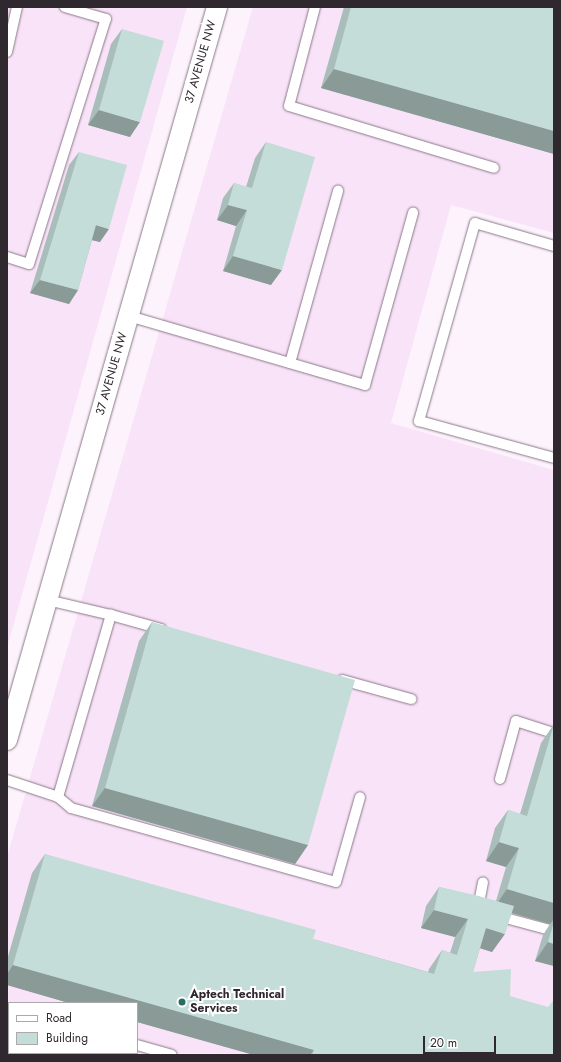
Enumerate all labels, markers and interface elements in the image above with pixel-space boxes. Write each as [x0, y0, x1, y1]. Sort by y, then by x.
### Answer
street label: 37 AVENUE NW [182, 19, 220, 105]
street label: 37 AVENUE NW [93, 331, 131, 417]
place label: Aptech Technical Services [190, 988, 284, 1016]
marker: Aptech Technical Services [177, 997, 187, 1007]
legend [8, 1002, 138, 1054]
text: Road [46, 1009, 72, 1027]
scale bar [425, 1028, 498, 1054]
text: Building [46, 1029, 88, 1047]
text: 20 m [430, 1034, 457, 1052]

